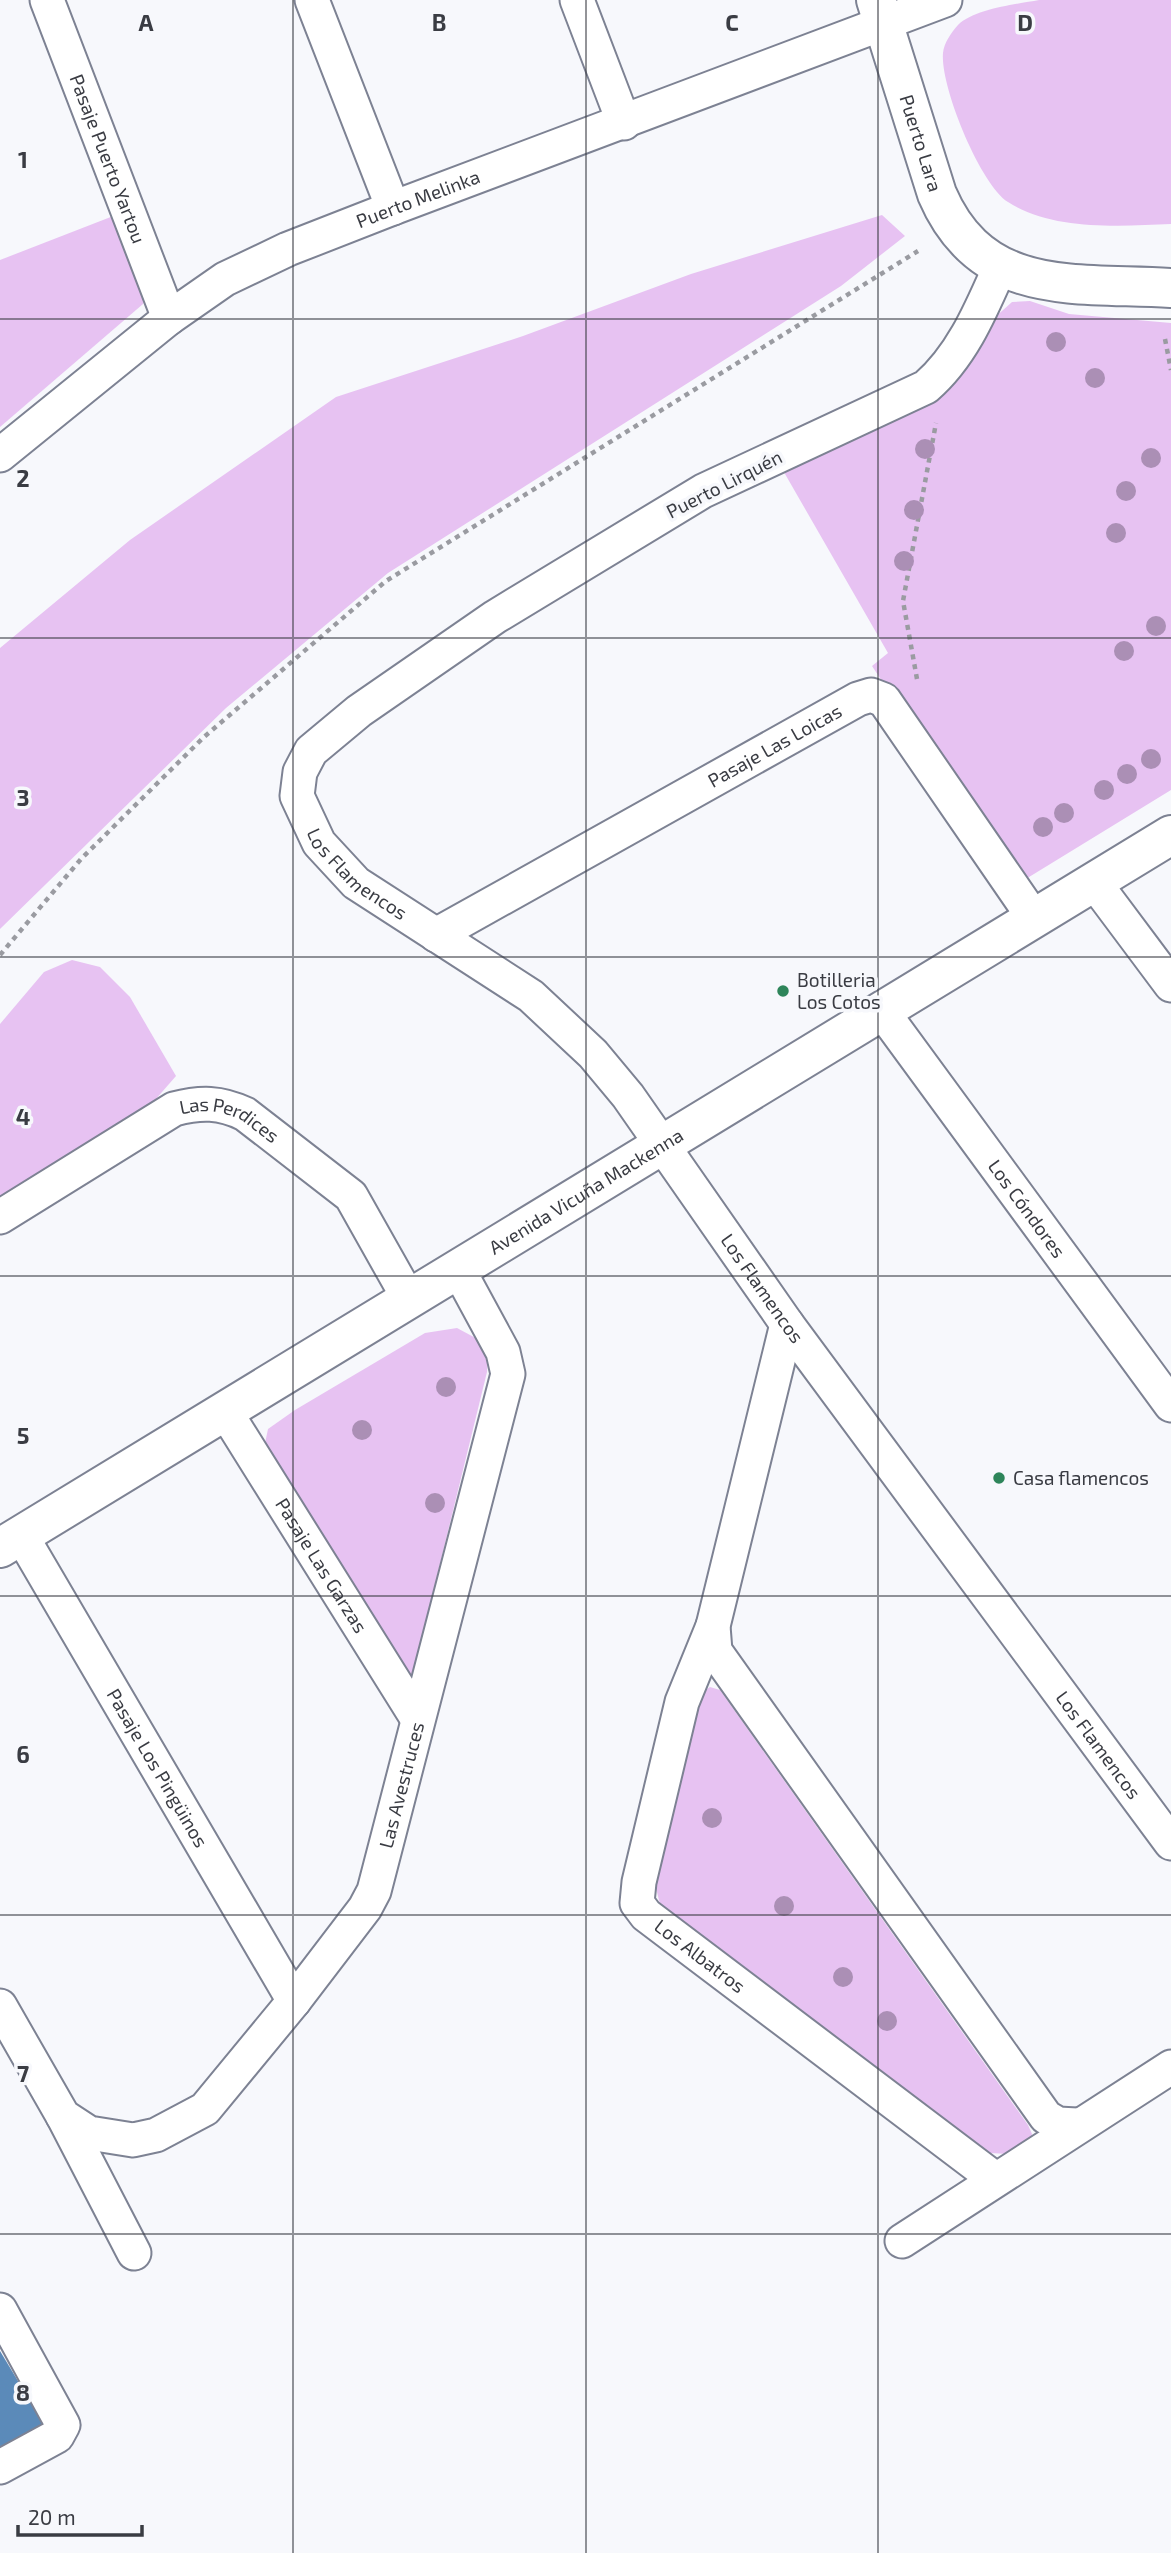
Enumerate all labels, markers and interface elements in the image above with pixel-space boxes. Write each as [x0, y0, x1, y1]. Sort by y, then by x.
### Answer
text: A [138, 8, 154, 36]
text: B [432, 8, 446, 36]
text: C [725, 8, 739, 36]
text: D [1017, 8, 1033, 36]
street label: Pasaje Puerto Yartou [66, 71, 151, 246]
street label: Puerto Lara [895, 92, 948, 194]
text: 1 [18, 145, 28, 173]
street label: Puerto Melinka [353, 164, 483, 232]
street label: Puerto Lirquén [662, 444, 786, 523]
text: 2 [16, 464, 30, 492]
street label: Pasaje Las Loicas [703, 699, 845, 792]
text: 3 [16, 783, 30, 811]
street label: Los Flamencos [303, 824, 412, 924]
place label: Botilleria Los Cotos [797, 968, 881, 1013]
marker: Botilleria Los Cotos [775, 983, 791, 999]
street label: Las Perdices [177, 1092, 284, 1147]
text: 4 [16, 1102, 30, 1130]
street label: Avenida Vicuña Mackenna [484, 1123, 687, 1259]
street label: Los Cóndores [984, 1155, 1071, 1262]
street label: Los Flamencos [716, 1229, 809, 1347]
text: 5 [17, 1421, 29, 1449]
place label: Casa flamencos [1013, 1466, 1149, 1489]
marker: Casa flamencos [991, 1470, 1007, 1486]
street label: Pasaje Las Garzas [271, 1493, 373, 1637]
street label: Pasaje Los Pingüinos [102, 1684, 213, 1851]
street label: Los Flamencos [1051, 1686, 1146, 1803]
street label: Las Avestruces [374, 1719, 428, 1851]
text: 6 [16, 1740, 30, 1768]
street label: Los Albatros [650, 1914, 750, 1997]
text: 7 [17, 2059, 29, 2087]
text: 8 [16, 2378, 30, 2406]
scale bar [18, 2494, 142, 2538]
text: 20 m [28, 2504, 76, 2529]

